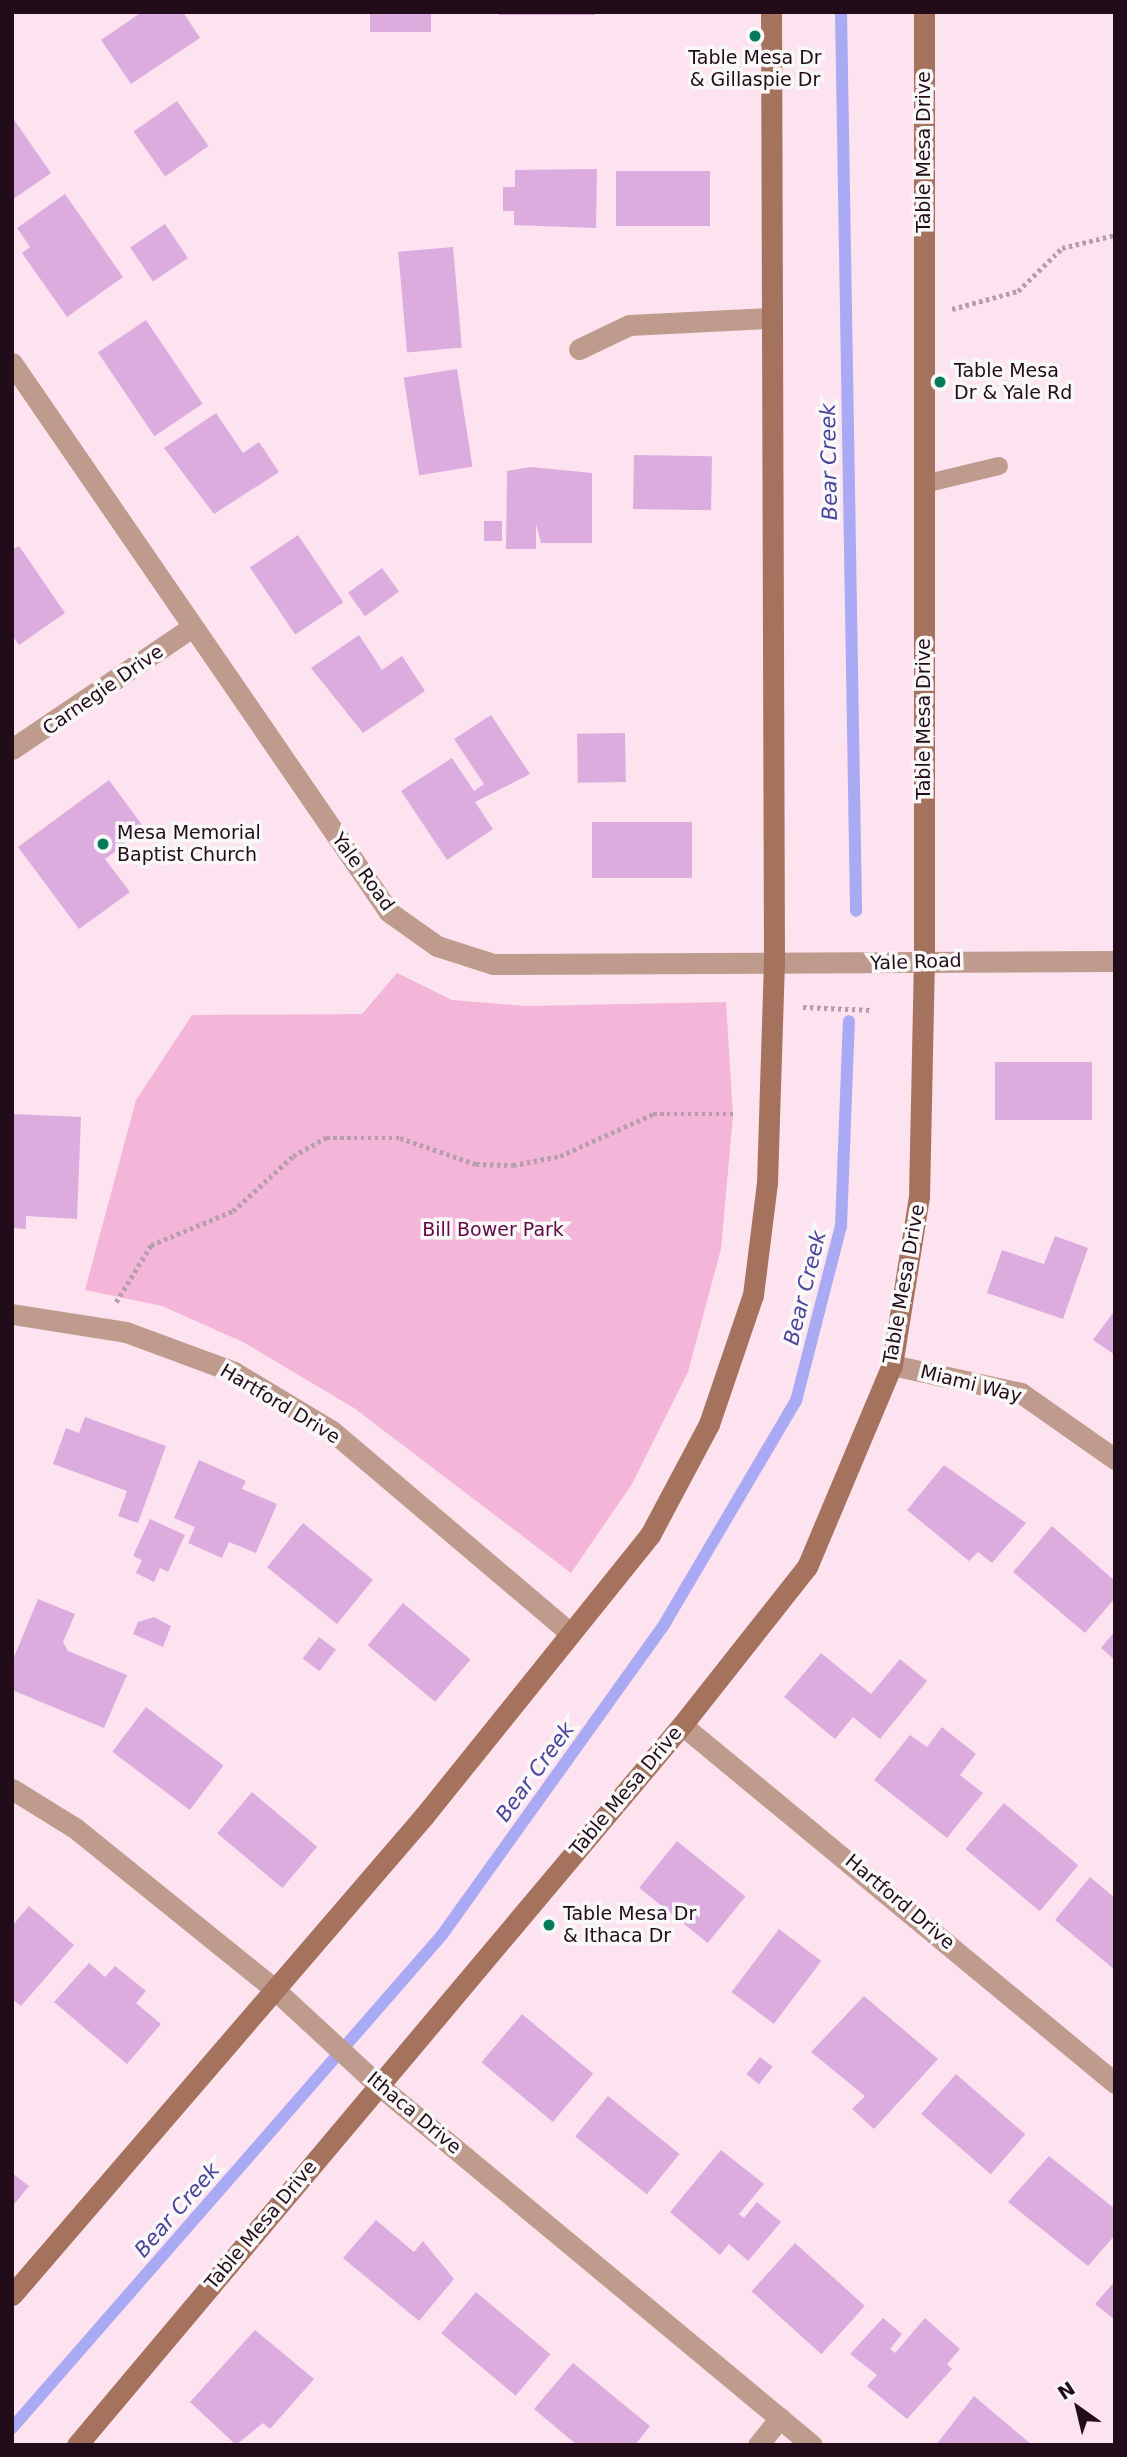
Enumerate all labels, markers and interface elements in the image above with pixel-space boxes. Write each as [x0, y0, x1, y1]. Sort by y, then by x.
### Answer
marker: Table Mesa Dr & Gillaspie Dr [747, 28, 763, 44]
place label: Table Mesa Dr & Gillaspie Dr [688, 47, 822, 91]
street label: Table Mesa Drive [913, 71, 935, 233]
place label: Table Mesa Dr & Yale Rd [954, 360, 1072, 404]
marker: Table Mesa Dr & Yale Rd [932, 374, 948, 390]
water label: Bear Creek [815, 403, 843, 521]
street label: Table Mesa Drive [913, 638, 935, 800]
street label: Carnegie Drive [38, 640, 168, 740]
place label: Mesa Memorial Baptist Church [117, 822, 261, 866]
street label: Yale Road [327, 828, 399, 916]
marker: Mesa Memorial Baptist Church [95, 836, 111, 852]
street label: Yale Road [870, 949, 962, 975]
street label: Table Mesa Drive [879, 1203, 929, 1365]
park label: Bill Bower Park [422, 1219, 564, 1241]
water label: Bear Creek [779, 1228, 831, 1348]
street label: Hartford Drive [216, 1359, 344, 1449]
street label: Miami Way [918, 1360, 1024, 1408]
water label: Bear Creek [490, 1717, 580, 1827]
street label: Table Mesa Drive [565, 1722, 687, 1860]
street label: Hartford Drive [841, 1850, 959, 1954]
place label: Table Mesa Dr & Ithaca Dr [563, 1903, 696, 1947]
marker: Table Mesa Dr & Ithaca Dr [541, 1917, 557, 1933]
street label: Ithaca Drive [362, 2067, 466, 2159]
street label: Table Mesa Drive [200, 2156, 322, 2294]
water label: Bear Creek [129, 2158, 225, 2262]
north arrow [1043, 2373, 1113, 2443]
text: N [1054, 2377, 1079, 2404]

